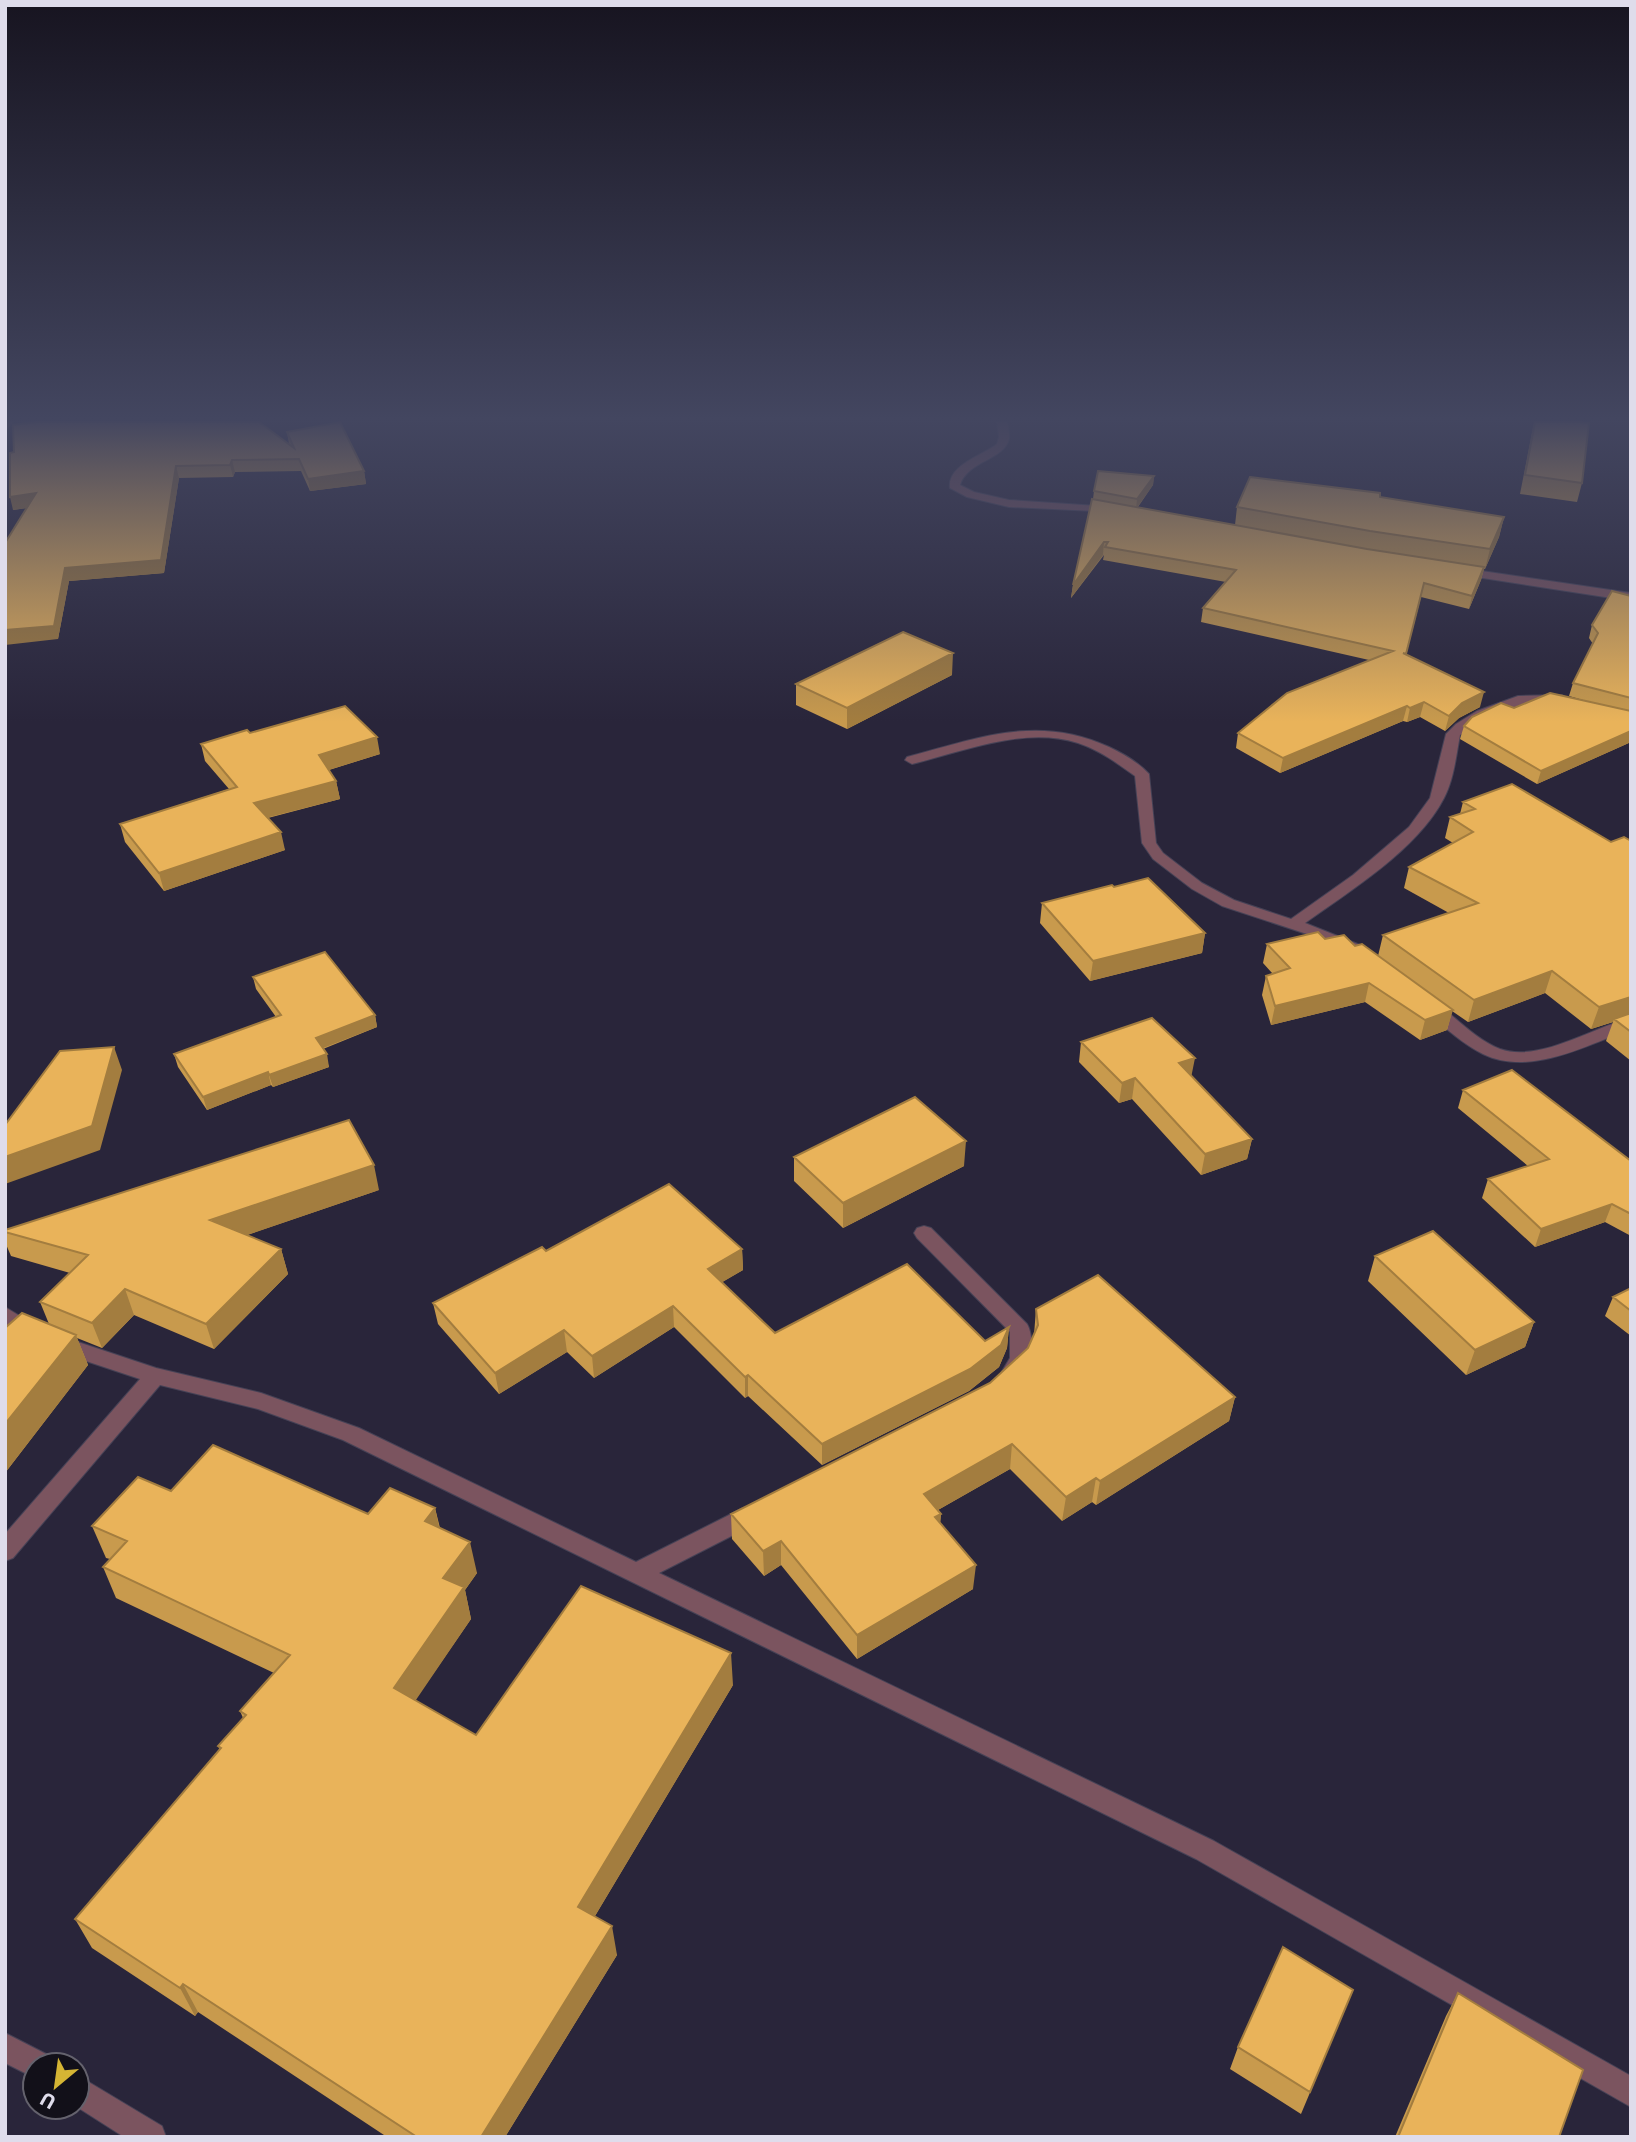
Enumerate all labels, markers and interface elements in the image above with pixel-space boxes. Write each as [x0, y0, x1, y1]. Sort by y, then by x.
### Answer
north arrow [21, 2051, 91, 2121]
text: U [36, 2088, 59, 2115]

